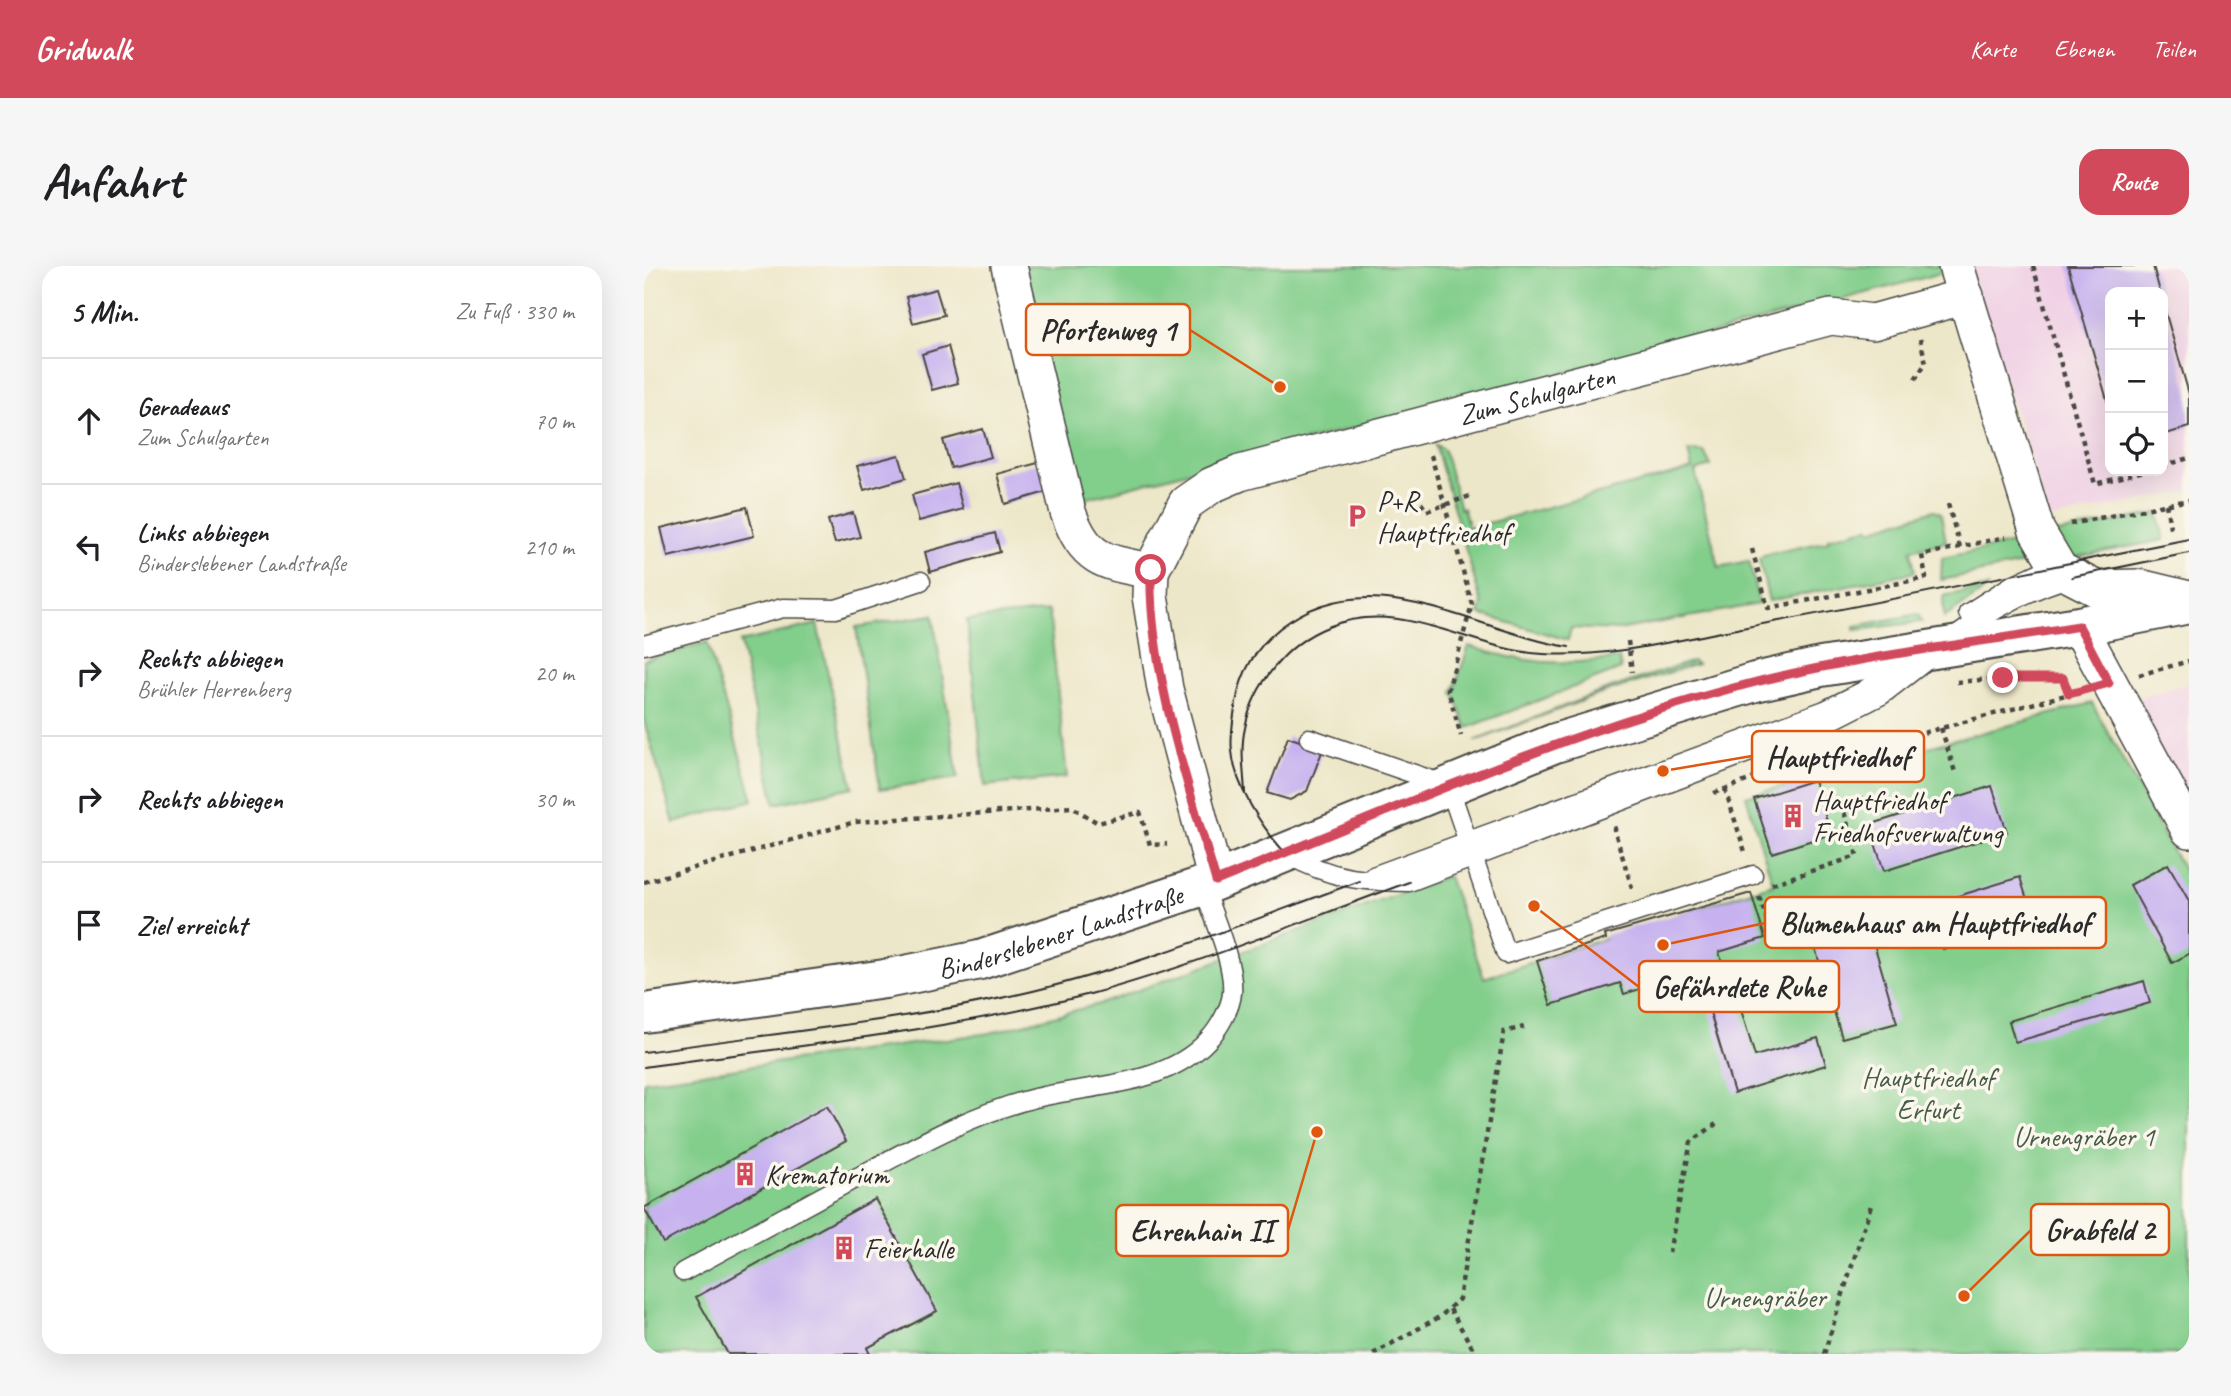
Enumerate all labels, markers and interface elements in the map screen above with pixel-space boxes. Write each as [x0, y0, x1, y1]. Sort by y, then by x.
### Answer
text: Gridwalk [35, 28, 132, 70]
text: Karte [1970, 34, 2016, 64]
text: Ebenen [2054, 34, 2114, 64]
text: Teilen [2152, 34, 2196, 64]
button: Route [2079, 149, 2189, 215]
text: Anfahrt [42, 151, 182, 213]
map controls [2105, 287, 2168, 476]
button: + [2105, 287, 2168, 350]
text: 5 Min. [70, 293, 138, 331]
text: Zu Fuß · 330 m [455, 297, 574, 326]
callout: Pfortenweg 1 [1026, 304, 1190, 355]
text: Pfortenweg 1 [1040, 311, 1179, 349]
button: − [2105, 350, 2168, 413]
street label: Zum Schulgarten [1455, 358, 1619, 433]
text: Geradeaus [137, 390, 228, 423]
icon: ahead [70, 402, 108, 440]
text: 70 m [535, 407, 574, 436]
button: locate [2105, 413, 2168, 476]
text: Zum Schulgarten [137, 423, 269, 452]
place label: P+R Hauptfriedhof [1377, 483, 1515, 550]
parking icon: P+R Hauptfriedhof [1343, 502, 1371, 530]
text: Links abbiegen [137, 516, 268, 549]
icon: left [70, 528, 108, 566]
text: 210 m [525, 533, 574, 562]
text: Binderslebener Landstraße [137, 549, 346, 578]
route start [1135, 554, 1166, 585]
text: Rechts abbiegen [137, 642, 283, 675]
icon: right [70, 654, 108, 692]
text: 20 m [535, 659, 574, 688]
route end [1987, 662, 2018, 693]
text: Brühler Herrenberg [137, 675, 290, 704]
callout: Hauptfriedhof [1752, 731, 1924, 782]
text: Hauptfriedhof [1766, 738, 1917, 776]
icon: right [70, 780, 108, 818]
text: Rechts abbiegen [137, 783, 283, 816]
place label: Hauptfriedhof Friedhofsverwaltung [1813, 783, 2004, 850]
text: 30 m [535, 785, 574, 814]
building icon: Hauptfriedhof Friedhofsverwaltung [1779, 802, 1807, 830]
street label: Binderslebener Landstraße [935, 876, 1189, 986]
callout: Blumenhaus am Hauptfriedhof [1765, 897, 2106, 948]
text: Blumenhaus am Hauptfriedhof [1780, 904, 2097, 942]
icon: arrive [70, 906, 108, 944]
text: Ziel erreicht [137, 909, 247, 942]
callout: Gefährdete Ruhe [1639, 961, 1839, 1012]
text: Gefährdete Ruhe [1653, 968, 1828, 1006]
park label: Hauptfriedhof Erfurt [1862, 1060, 2000, 1127]
park label: Urnengräber 1 [2013, 1119, 2156, 1154]
place label: Krematorium [765, 1157, 890, 1192]
building icon: Krematorium [731, 1160, 759, 1188]
callout: Grabfeld 2 [2031, 1204, 2169, 1255]
callout: Ehrenhain II [1116, 1205, 1288, 1256]
text: Grabfeld 2 [2045, 1211, 2157, 1249]
text: Ehrenhain II [1130, 1212, 1279, 1250]
place label: Feierhalle [864, 1231, 955, 1266]
building icon: Feierhalle [830, 1234, 858, 1262]
park label: Urnengräber [1704, 1280, 1828, 1315]

